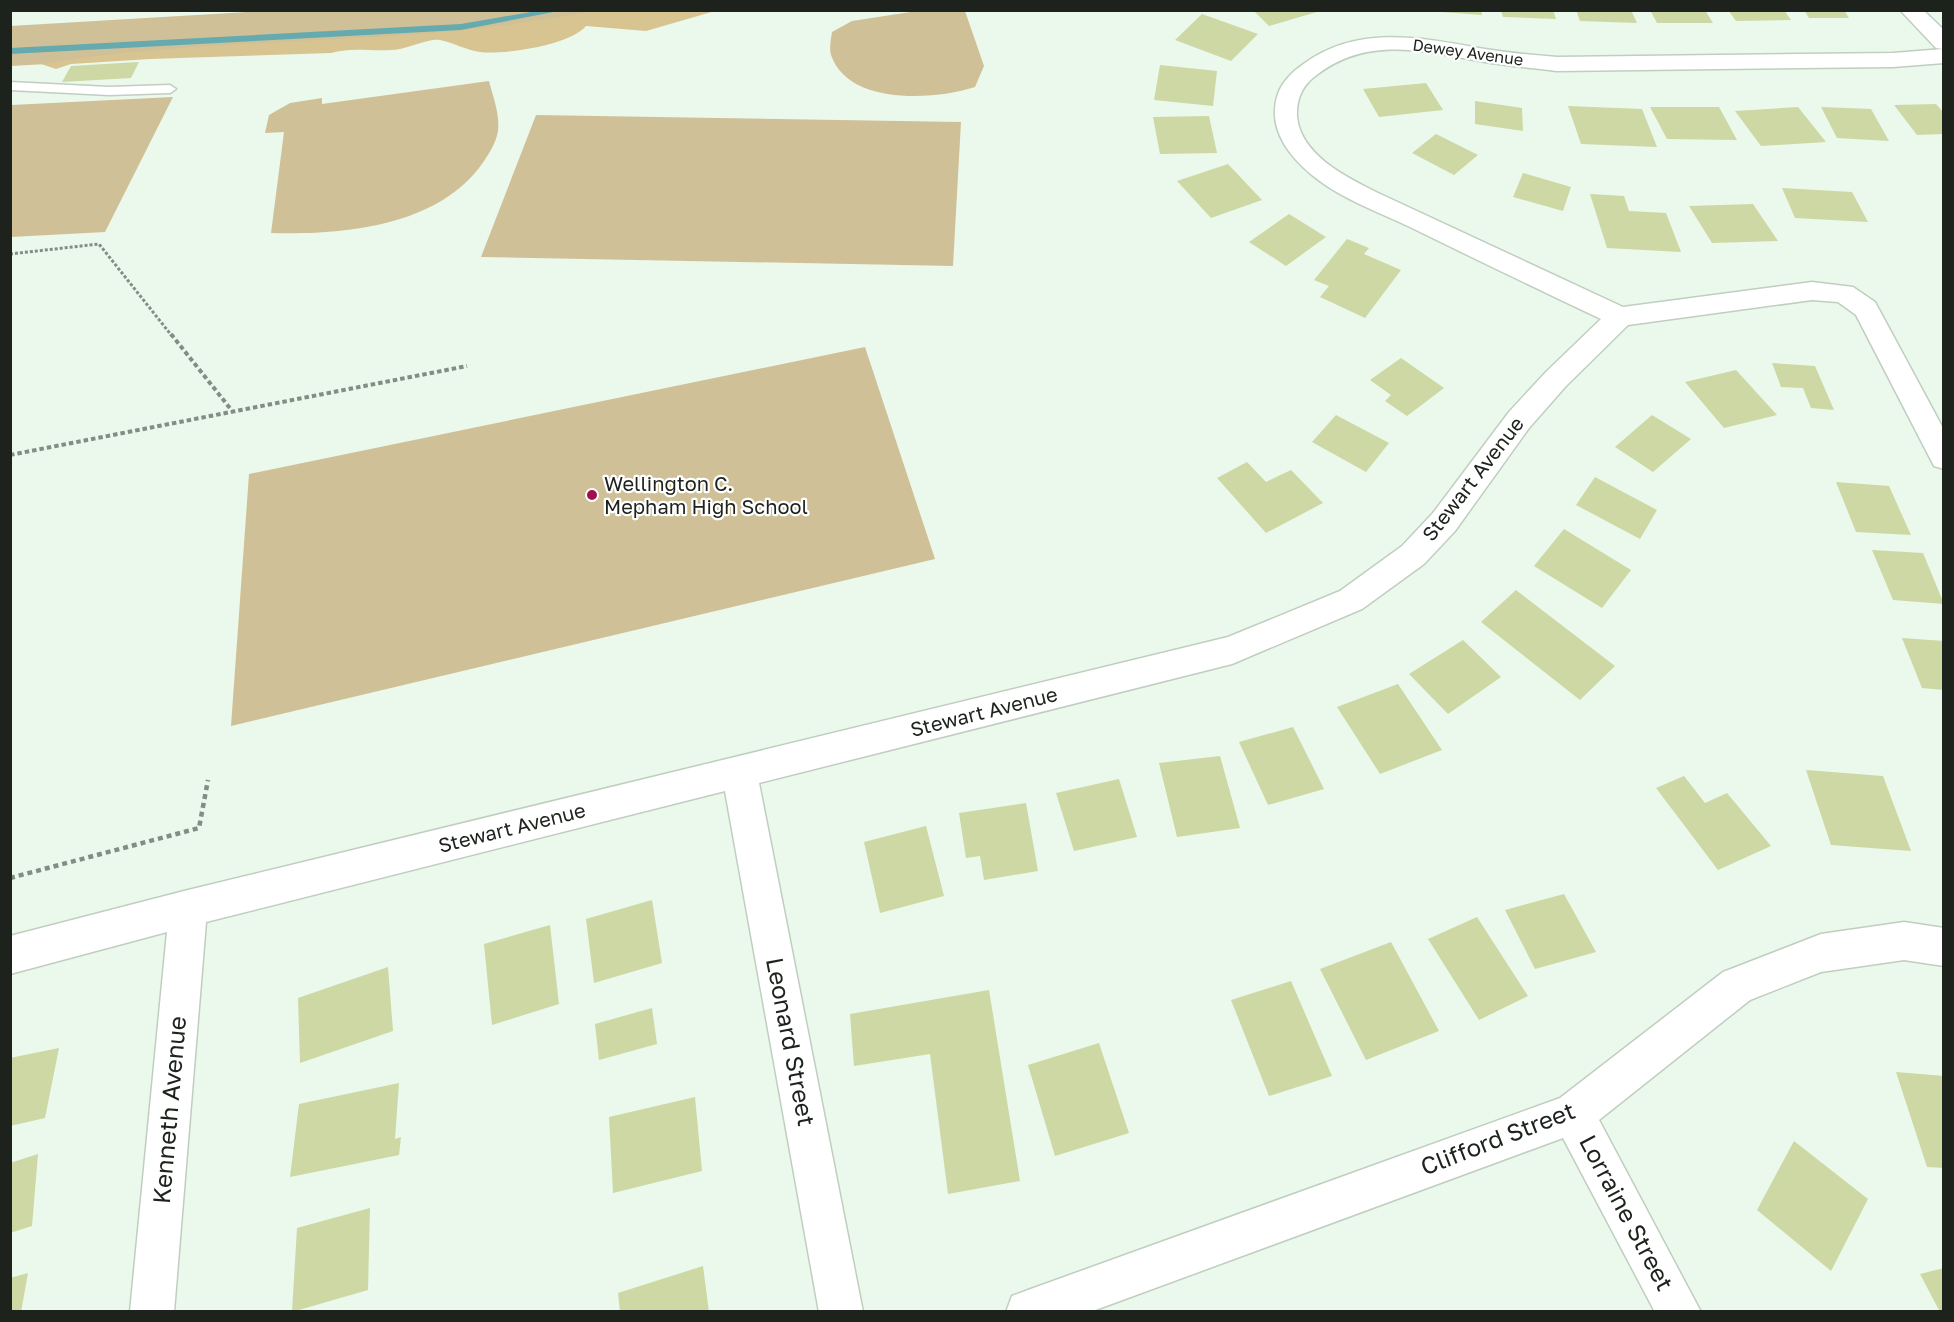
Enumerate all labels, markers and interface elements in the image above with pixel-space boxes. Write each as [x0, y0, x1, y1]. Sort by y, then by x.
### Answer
street label: Dewey Avenue [1411, 34, 1525, 70]
street label: Stewart Avenue [1416, 412, 1528, 545]
place label: Wellington C. Mepham High School [604, 471, 808, 518]
marker: Wellington C. Mepham High School [585, 488, 599, 502]
street label: Stewart Avenue [908, 681, 1060, 741]
street label: Stewart Avenue [436, 797, 588, 857]
street label: Leonard Street [761, 955, 822, 1128]
street label: Kenneth Avenue [146, 1015, 191, 1205]
street label: Clifford Street [1416, 1095, 1579, 1180]
street label: Lorraine Street [1574, 1130, 1681, 1295]

